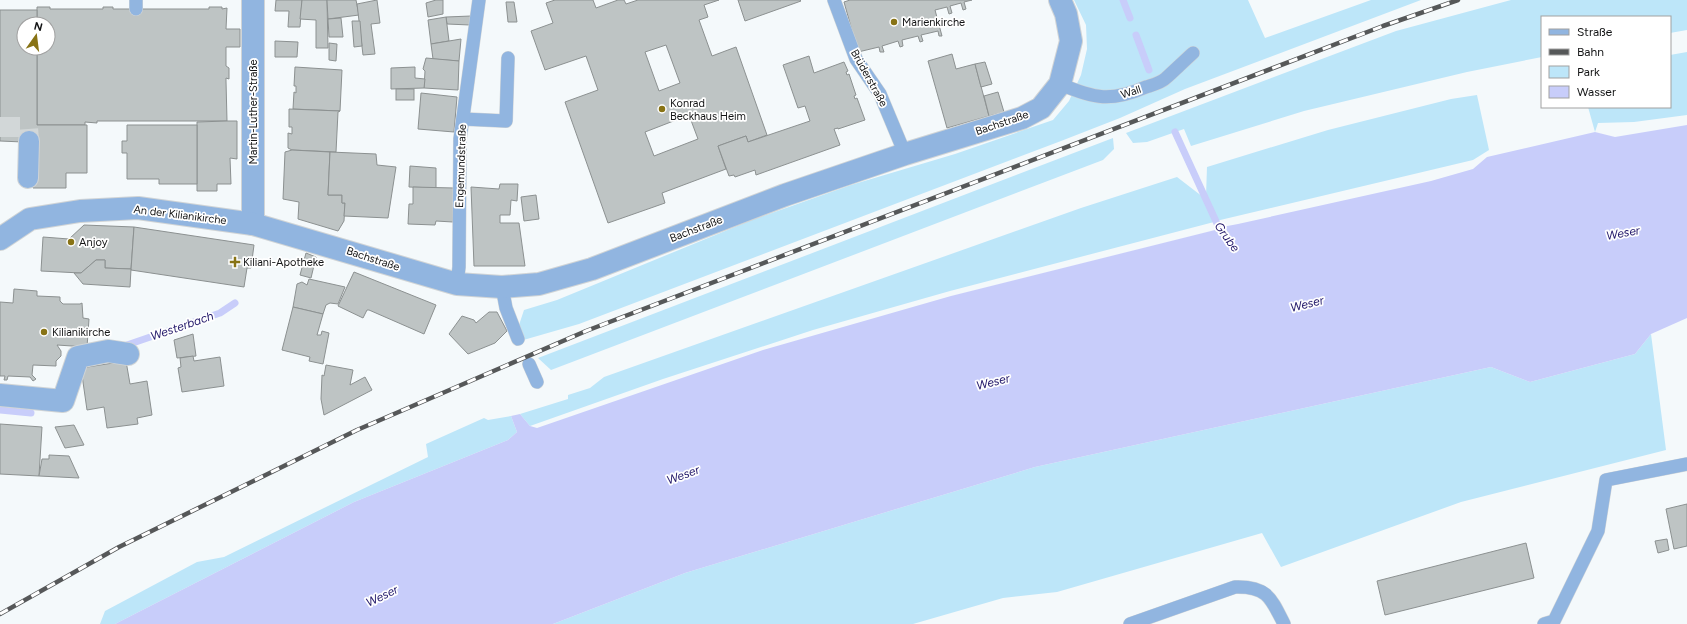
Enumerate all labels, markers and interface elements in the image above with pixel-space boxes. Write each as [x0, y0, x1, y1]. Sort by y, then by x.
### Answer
north arrow [16, 16, 56, 56]
place label: Marienkirche [902, 16, 965, 29]
legend [1541, 16, 1671, 108]
marker: Marienkirche [889, 17, 899, 27]
text: N [33, 19, 44, 34]
text: Straße [1577, 25, 1613, 39]
text: Bahn [1577, 45, 1604, 59]
street label: Brüderstraße [848, 47, 890, 109]
street label: Martin-Luther-Straße [247, 60, 260, 164]
text: Park [1577, 65, 1600, 79]
street label: Wall [1119, 83, 1143, 101]
text: Wasser [1577, 85, 1616, 99]
place label: Konrad Beckhaus Heim [670, 97, 746, 123]
marker: Konrad Beckhaus Heim [657, 104, 667, 114]
street label: Bachstraße [974, 108, 1030, 138]
street label: Engemundstraße [453, 124, 469, 208]
street label: An der Kilianikirche [133, 203, 227, 227]
street label: Bachstraße [668, 213, 724, 245]
water label: Grube [1211, 219, 1243, 255]
water label: Weser [1605, 223, 1642, 243]
place label: Anjoy [79, 236, 108, 249]
marker: Anjoy [66, 237, 76, 247]
street label: Bachstraße [345, 244, 401, 274]
place label: Kiliani-Apotheke [243, 256, 324, 269]
marker: Kiliani-Apotheke [230, 257, 240, 267]
water label: Weser [1289, 293, 1326, 315]
water label: Westerbach [149, 309, 216, 343]
place label: Kilianikirche [52, 326, 110, 339]
marker: Kilianikirche [39, 327, 49, 337]
water label: Weser [975, 371, 1012, 393]
water label: Weser [665, 462, 702, 487]
water label: Weser [364, 582, 401, 610]

